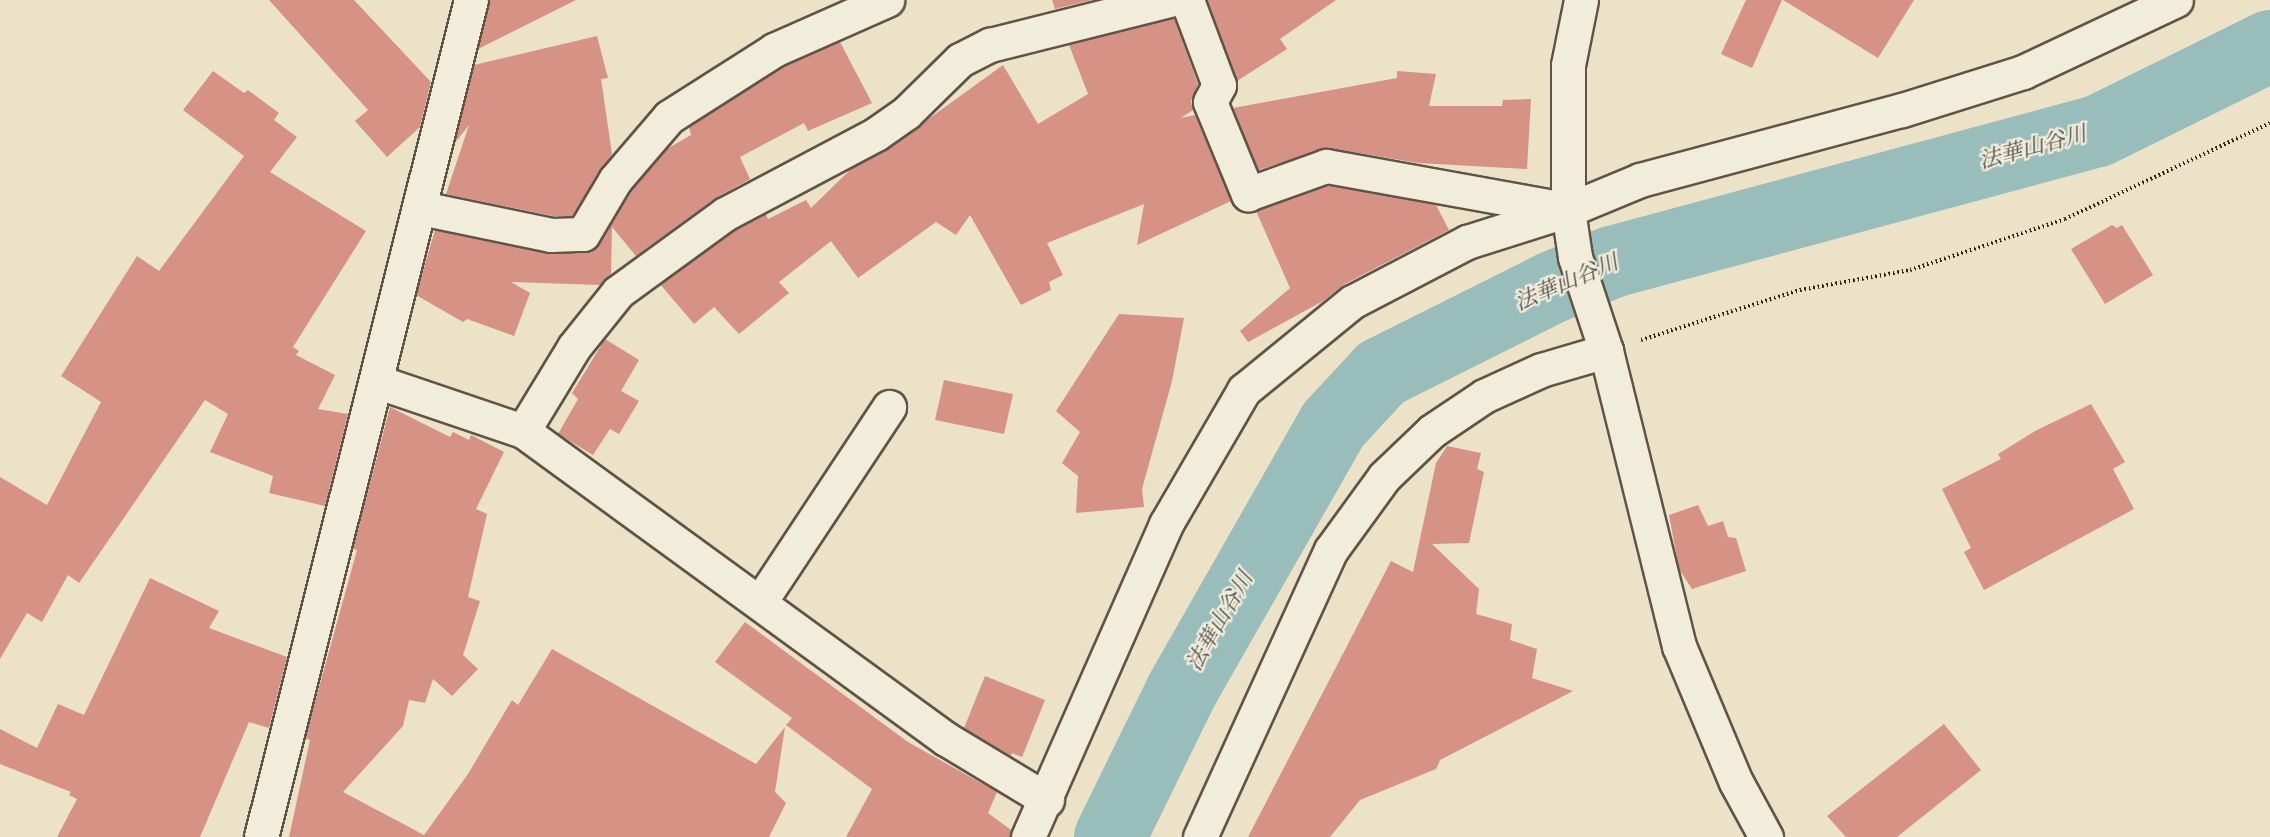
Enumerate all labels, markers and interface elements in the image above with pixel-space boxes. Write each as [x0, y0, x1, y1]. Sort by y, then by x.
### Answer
water label: 法華山谷川 [1976, 122, 2090, 176]
water label: 法華山谷川 [1511, 250, 1623, 318]
water label: 法華山谷川 [1182, 568, 1260, 676]

